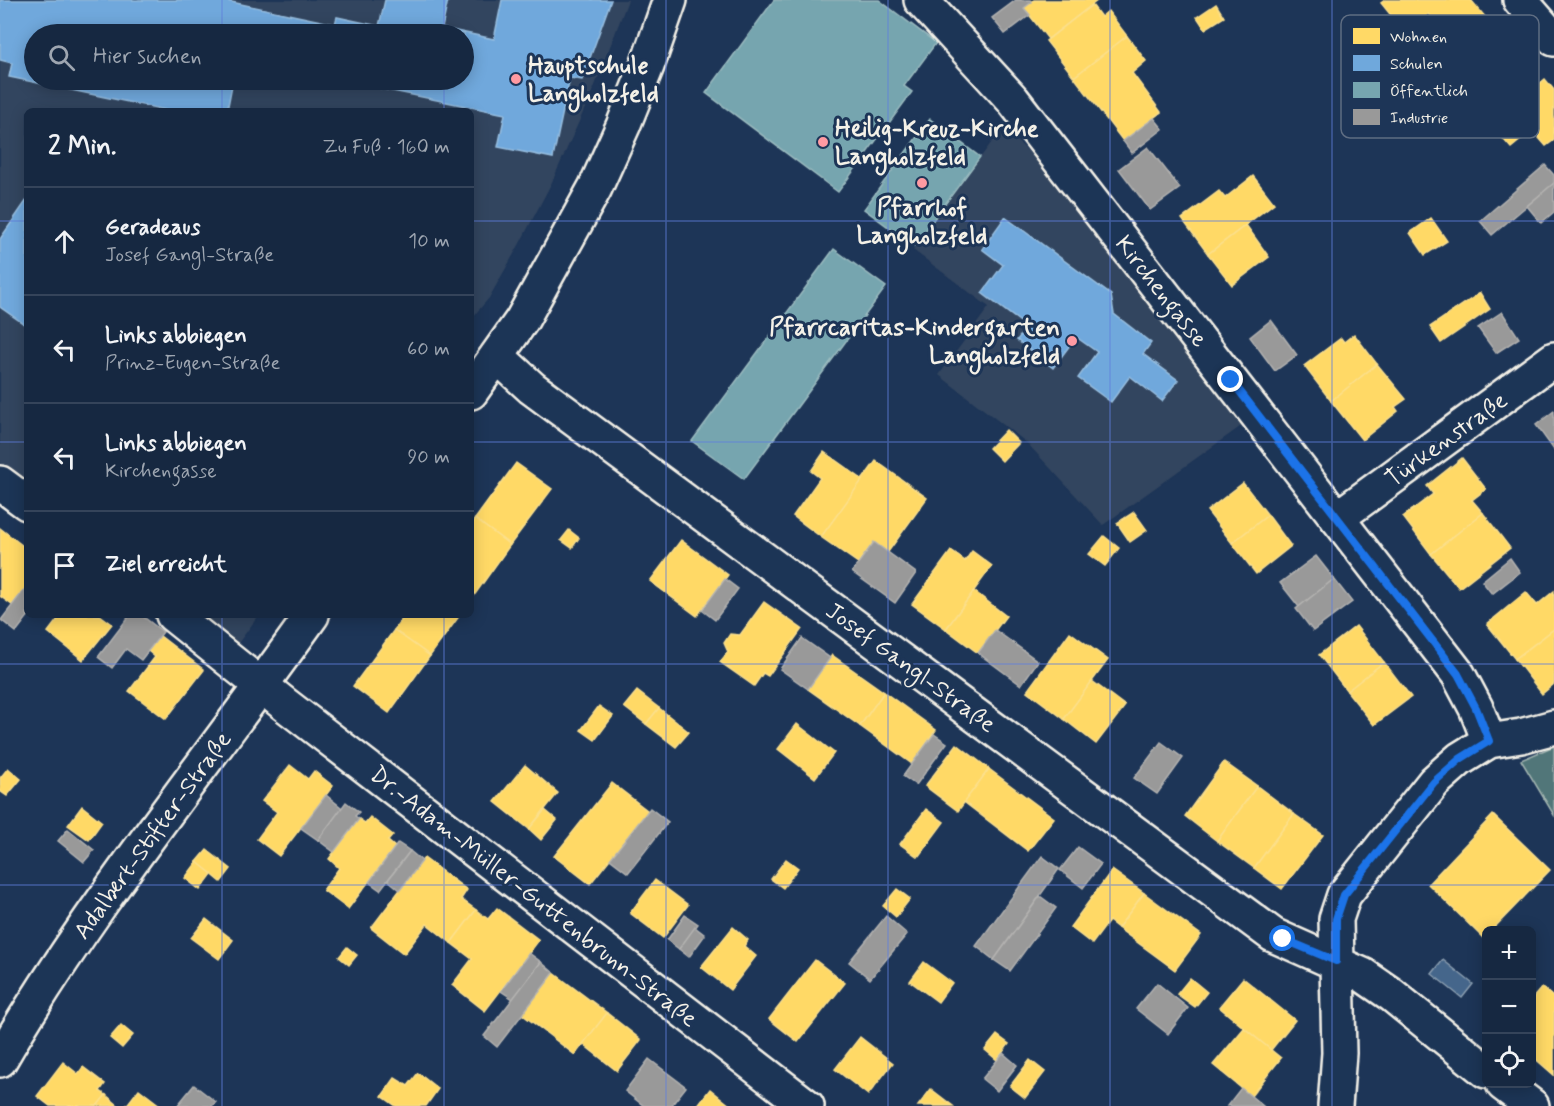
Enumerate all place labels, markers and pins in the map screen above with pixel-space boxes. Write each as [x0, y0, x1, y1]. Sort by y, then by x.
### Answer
place label: Hauptschule Langholzfeld [528, 51, 659, 113]
marker: Hauptschule Langholzfeld [509, 72, 523, 86]
place label: Heilig-Kreuz-Kirche Langholzfeld [835, 114, 1039, 176]
marker: Heilig-Kreuz-Kirche Langholzfeld [816, 135, 830, 149]
marker: Pfarrhof Langholzfeld [915, 176, 929, 190]
place label: Pfarrhof Langholzfeld [857, 193, 987, 255]
place label: Pfarrcaritas-Kindergarten Langholzfeld [769, 313, 1060, 375]
marker: Pfarrcaritas-Kindergarten Langholzfeld [1065, 334, 1079, 348]

